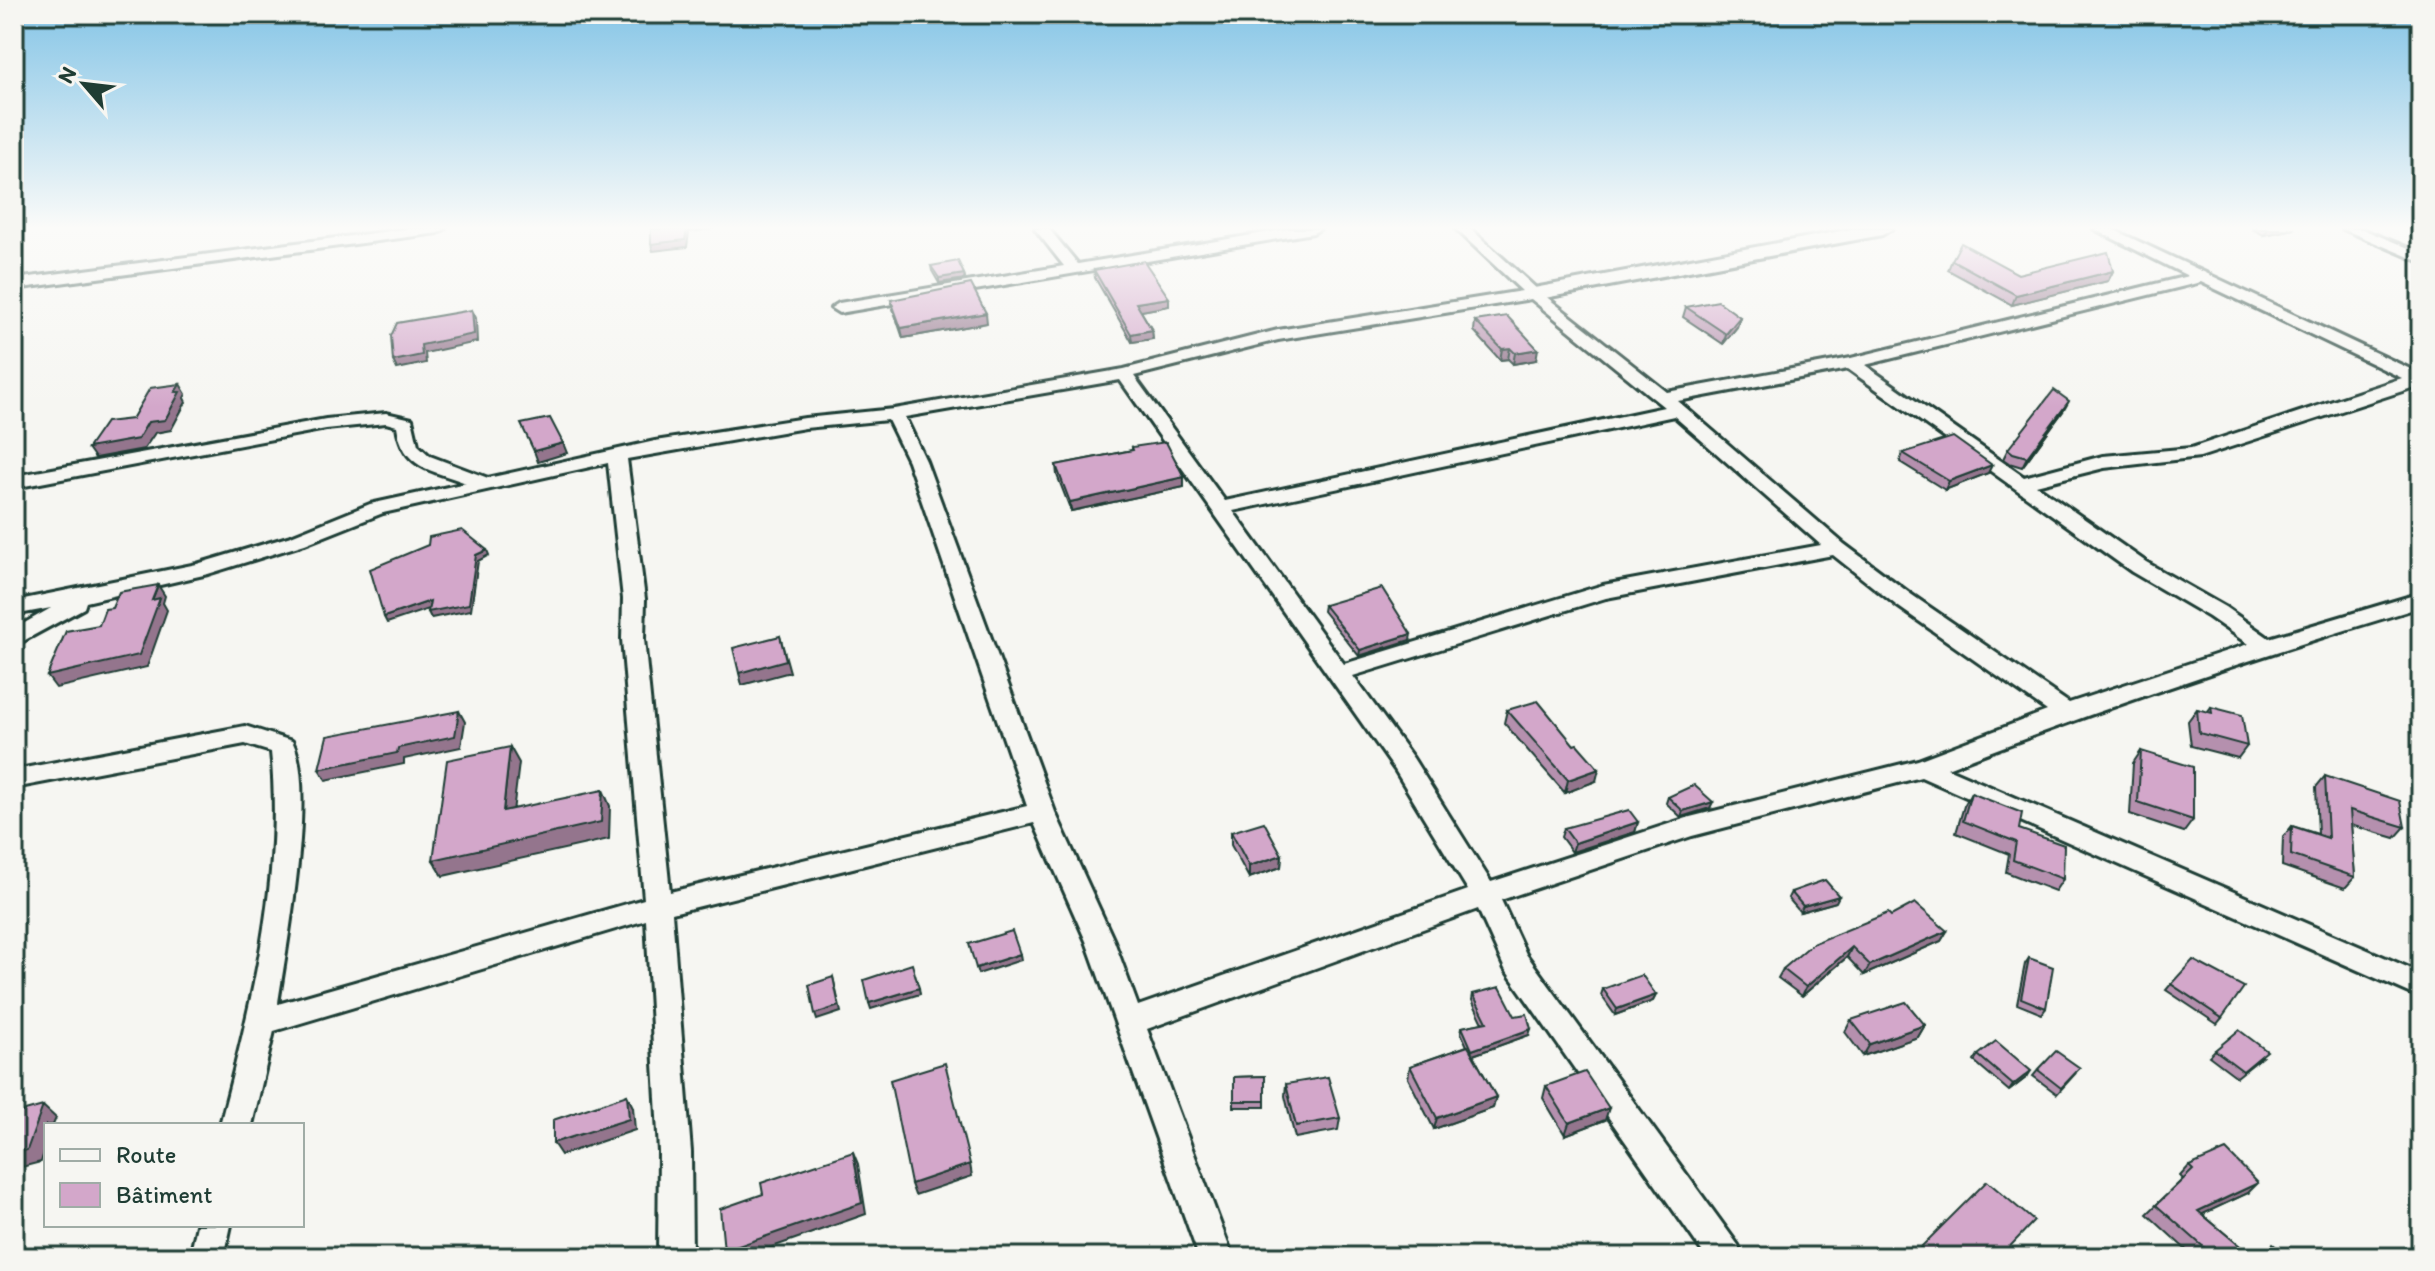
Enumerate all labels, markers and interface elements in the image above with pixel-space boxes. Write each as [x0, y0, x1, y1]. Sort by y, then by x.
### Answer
north arrow [44, 44, 124, 124]
text: N [51, 62, 82, 88]
legend [44, 1123, 304, 1227]
text: Route [116, 1140, 176, 1169]
text: Bâtiment [116, 1180, 212, 1209]

